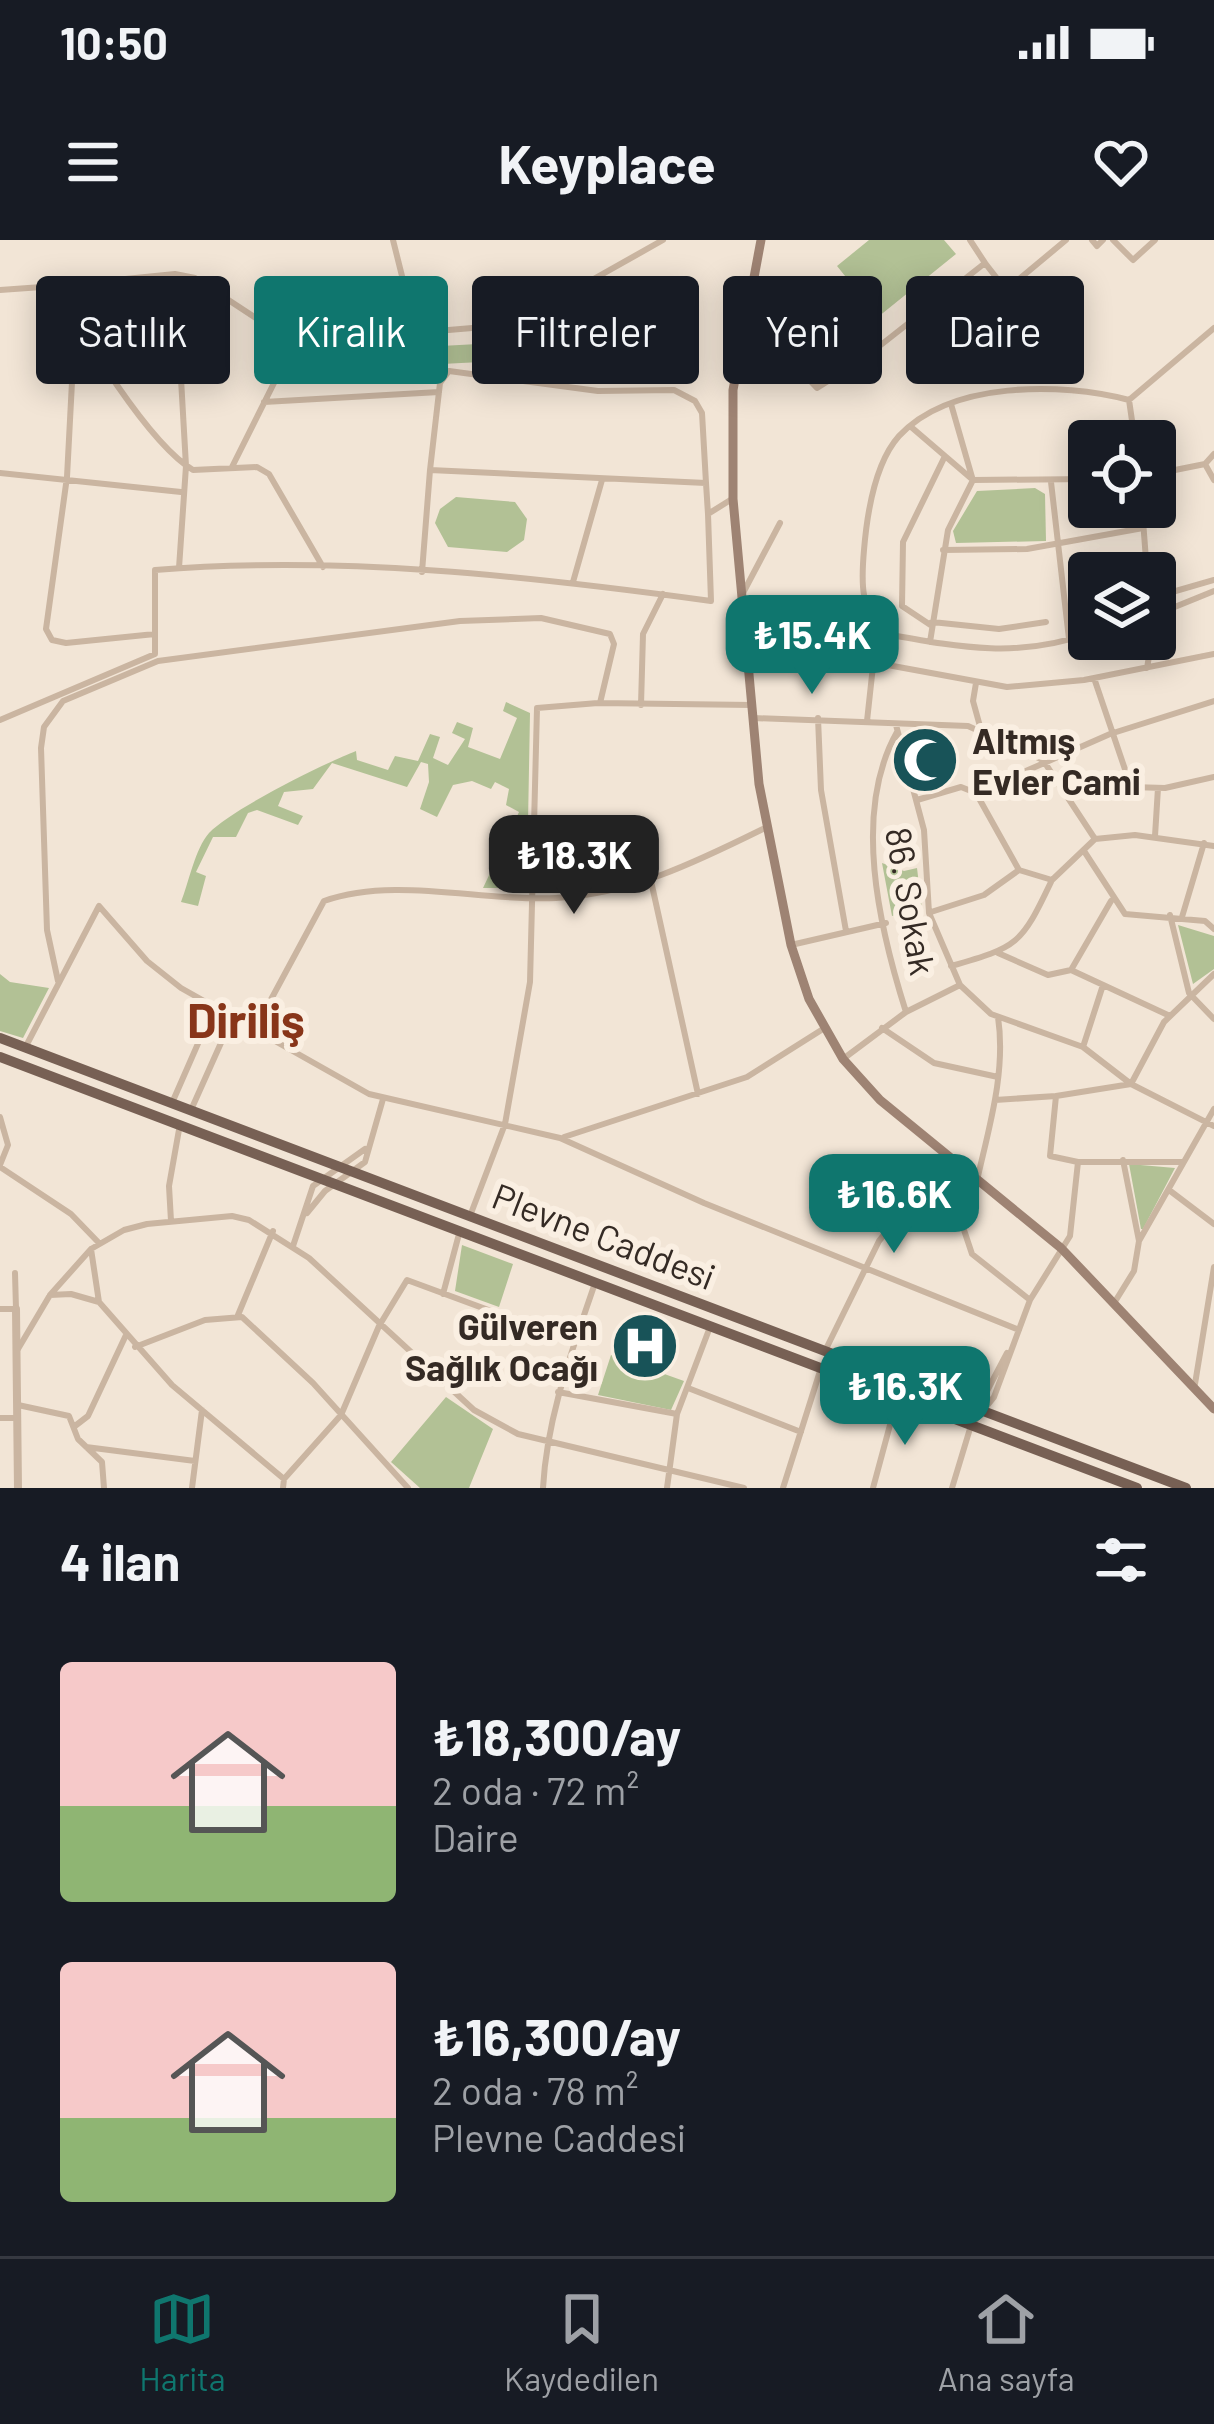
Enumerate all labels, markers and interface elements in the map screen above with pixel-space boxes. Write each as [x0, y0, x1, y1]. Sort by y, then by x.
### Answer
text: 10:50 [60, 15, 168, 69]
icon: menu [60, 129, 126, 195]
icon: heart [1088, 129, 1154, 195]
text: Keyplace [498, 130, 716, 195]
chip: Satılık [36, 276, 230, 384]
chip: Kiralık [254, 276, 448, 384]
chip: Filtreler [472, 276, 699, 384]
chip: Yeni [723, 276, 882, 384]
chip: Daire [906, 276, 1084, 384]
map controls [1068, 420, 1176, 660]
button: locate [1068, 420, 1176, 528]
button: layers [1068, 552, 1176, 660]
pin: ₺15.4K [714, 595, 910, 697]
text: ₺15.4K [753, 610, 871, 657]
place label: Altmış Evler Cami [972, 718, 1141, 802]
mosque icon: Altmış Evler Cami [890, 725, 960, 795]
pin: ₺18.3K [476, 815, 672, 917]
street label: 86. Sokak [878, 824, 946, 978]
text: ₺18.3K [516, 830, 632, 877]
district label: Diriliş [187, 990, 305, 1048]
pin: ₺16.6K [796, 1154, 992, 1256]
text: ₺16.6K [836, 1169, 952, 1216]
street label: Plevne Caddesi [487, 1173, 721, 1297]
place label: Gülveren Sağlık Ocağı [405, 1304, 598, 1388]
hospital icon: Gülveren Sağlık Ocağı [610, 1311, 680, 1381]
pin: ₺16.3K [807, 1346, 1003, 1448]
text: ₺16.3K [847, 1361, 963, 1408]
icon: filters [1088, 1527, 1154, 1593]
text: 4 ilan [60, 1530, 180, 1591]
text: ₺18,300/ay [432, 1705, 681, 1766]
icon: home [156, 1710, 300, 1854]
text: 2 oda · 72 m² [432, 1766, 639, 1813]
text: Daire [432, 1813, 519, 1860]
text: ₺16,300/ay [432, 2005, 681, 2066]
icon: home [156, 2010, 300, 2154]
text: 2 oda · 78 m² [432, 2066, 639, 2113]
text: Plevne Caddesi [432, 2113, 686, 2160]
tab: Harita [139, 2286, 226, 2398]
tab: Kaydedilen [504, 2286, 659, 2398]
tab: Ana sayfa [938, 2286, 1075, 2398]

